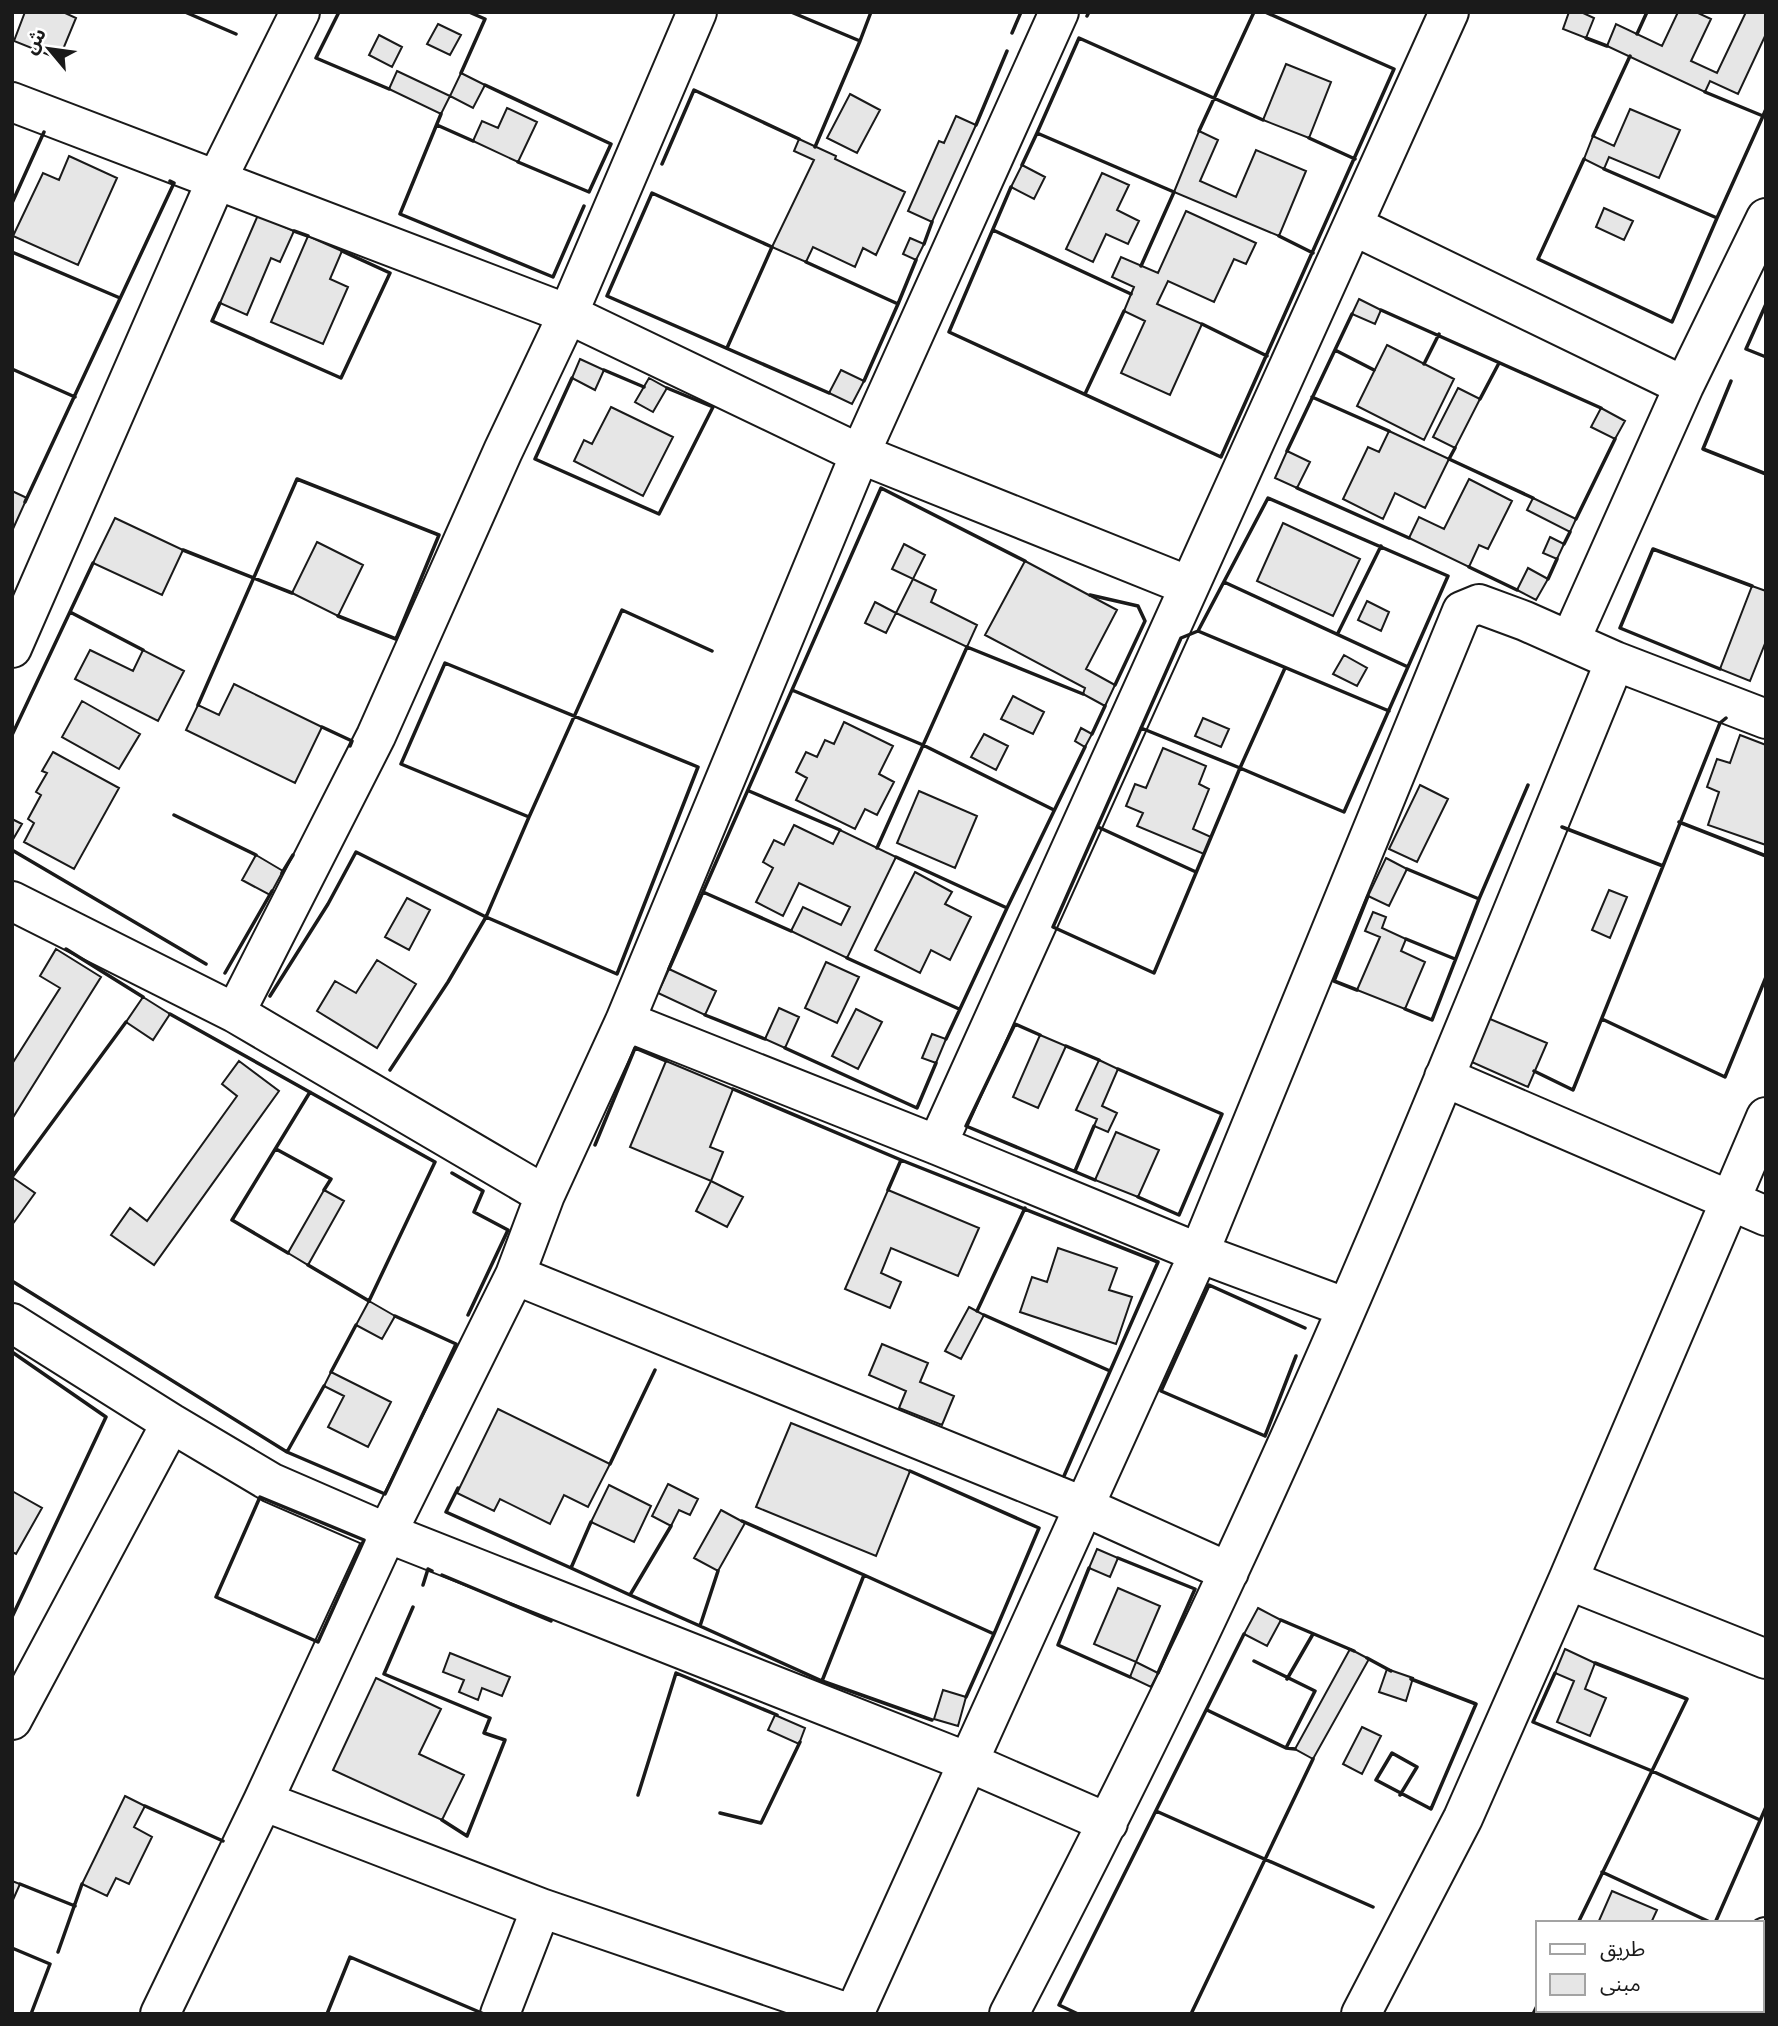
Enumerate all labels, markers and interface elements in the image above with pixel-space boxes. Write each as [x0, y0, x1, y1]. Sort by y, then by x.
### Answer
north arrow [14, 14, 84, 84]
text: ش [18, 24, 50, 57]
legend [1536, 1921, 1764, 2012]
text: طريق [1600, 1936, 1645, 1962]
text: مبنى [1600, 1971, 1641, 1996]

